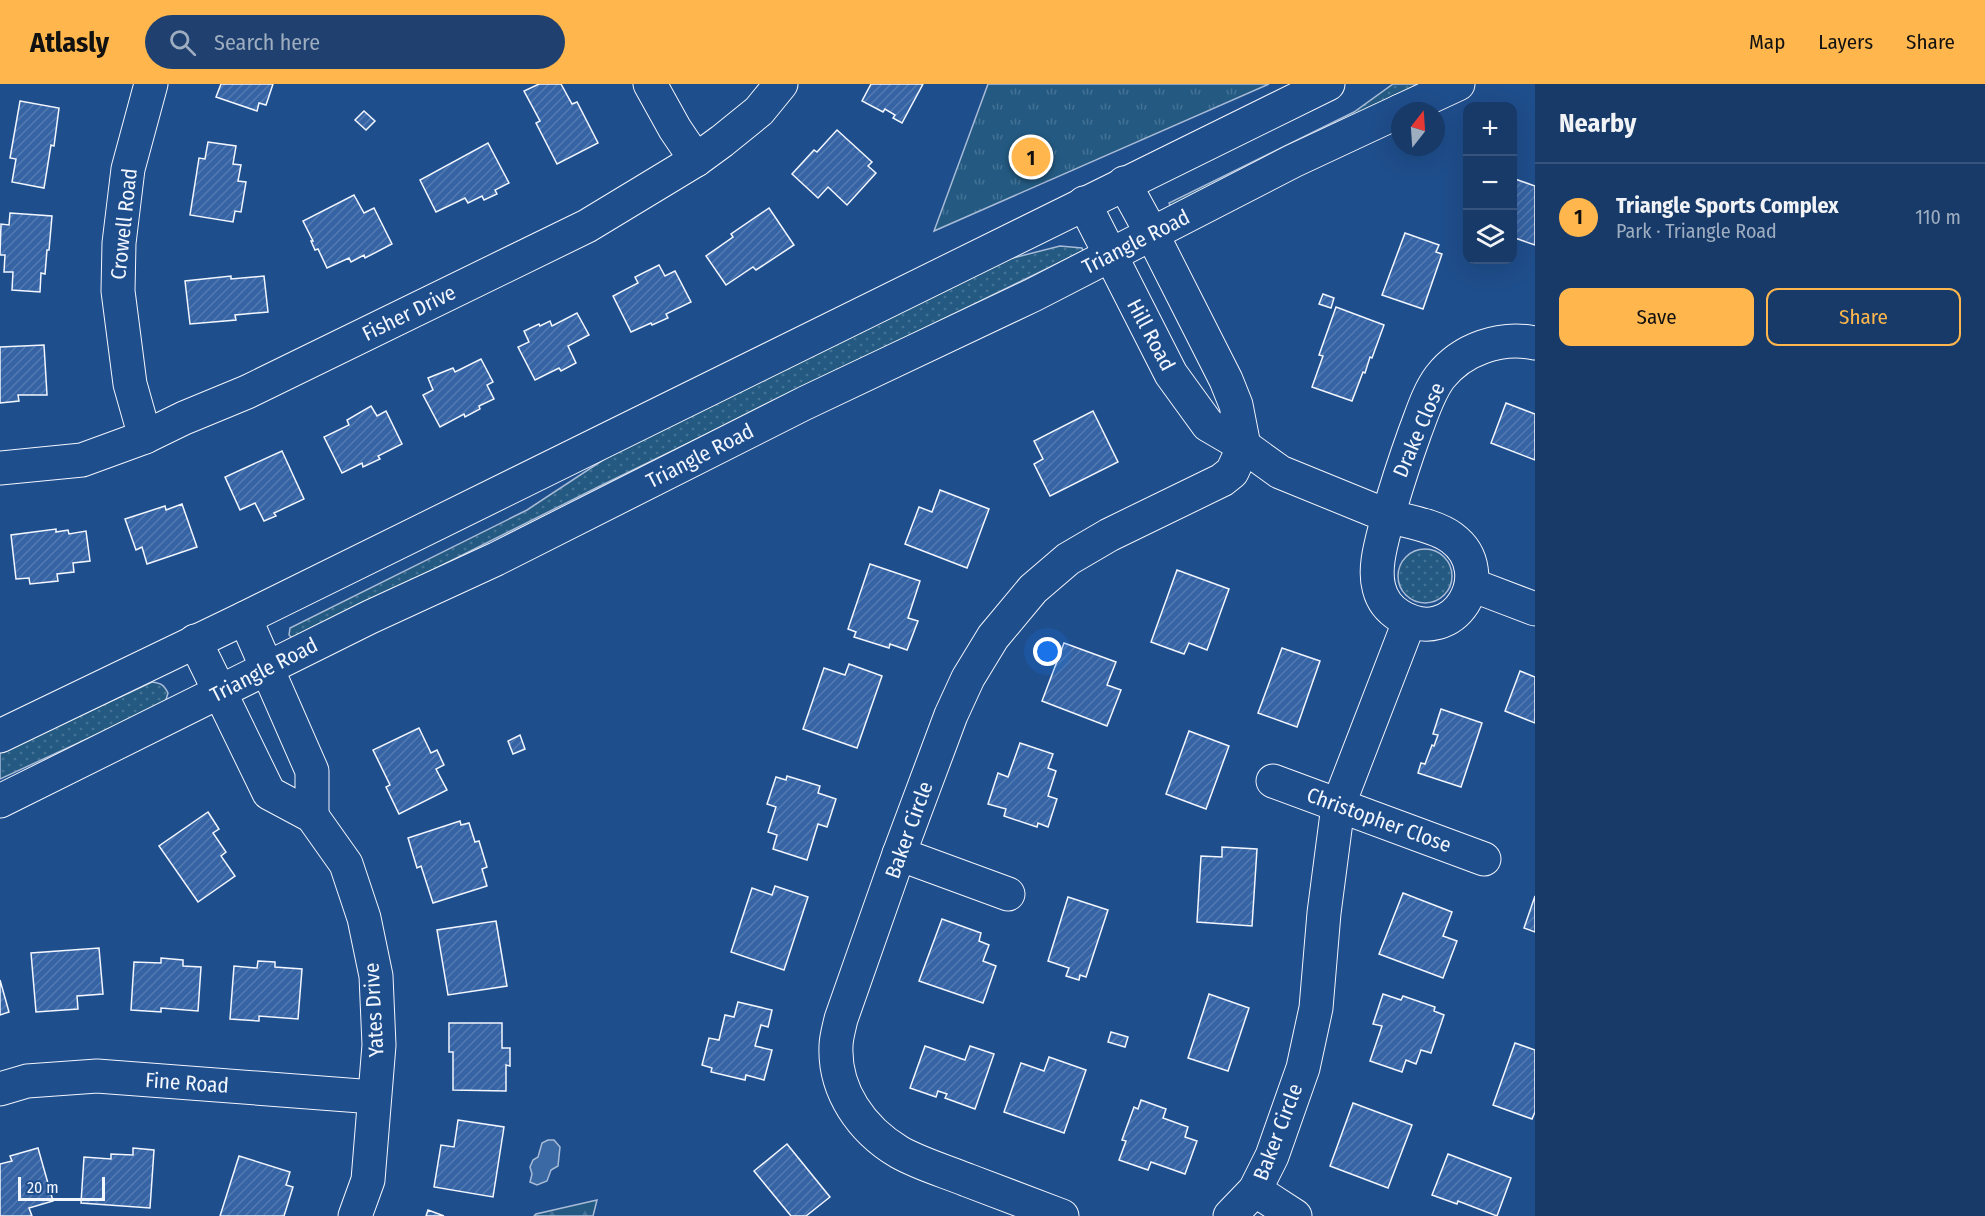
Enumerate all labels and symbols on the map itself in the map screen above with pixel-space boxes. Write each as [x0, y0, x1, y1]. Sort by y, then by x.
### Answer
north arrow [1391, 102, 1445, 156]
pin: 1 [1012, 134, 1050, 180]
street label: Crowell Road [105, 167, 143, 281]
street label: Triangle Road [1078, 204, 1194, 280]
street label: Fisher Drive [358, 279, 460, 347]
street label: Hill Road [1121, 295, 1181, 375]
street label: Drake Close [1387, 379, 1451, 481]
street label: Triangle Road [642, 418, 758, 494]
street label: Triangle Road [206, 632, 322, 708]
your location [1033, 637, 1062, 666]
street label: Baker Circle [879, 778, 939, 882]
street label: Christopher Close [1303, 782, 1455, 858]
street label: Yates Drive [359, 962, 389, 1058]
street label: Fine Road [144, 1067, 230, 1099]
street label: Baker Circle [1248, 1080, 1308, 1184]
scale bar [18, 1174, 105, 1202]

